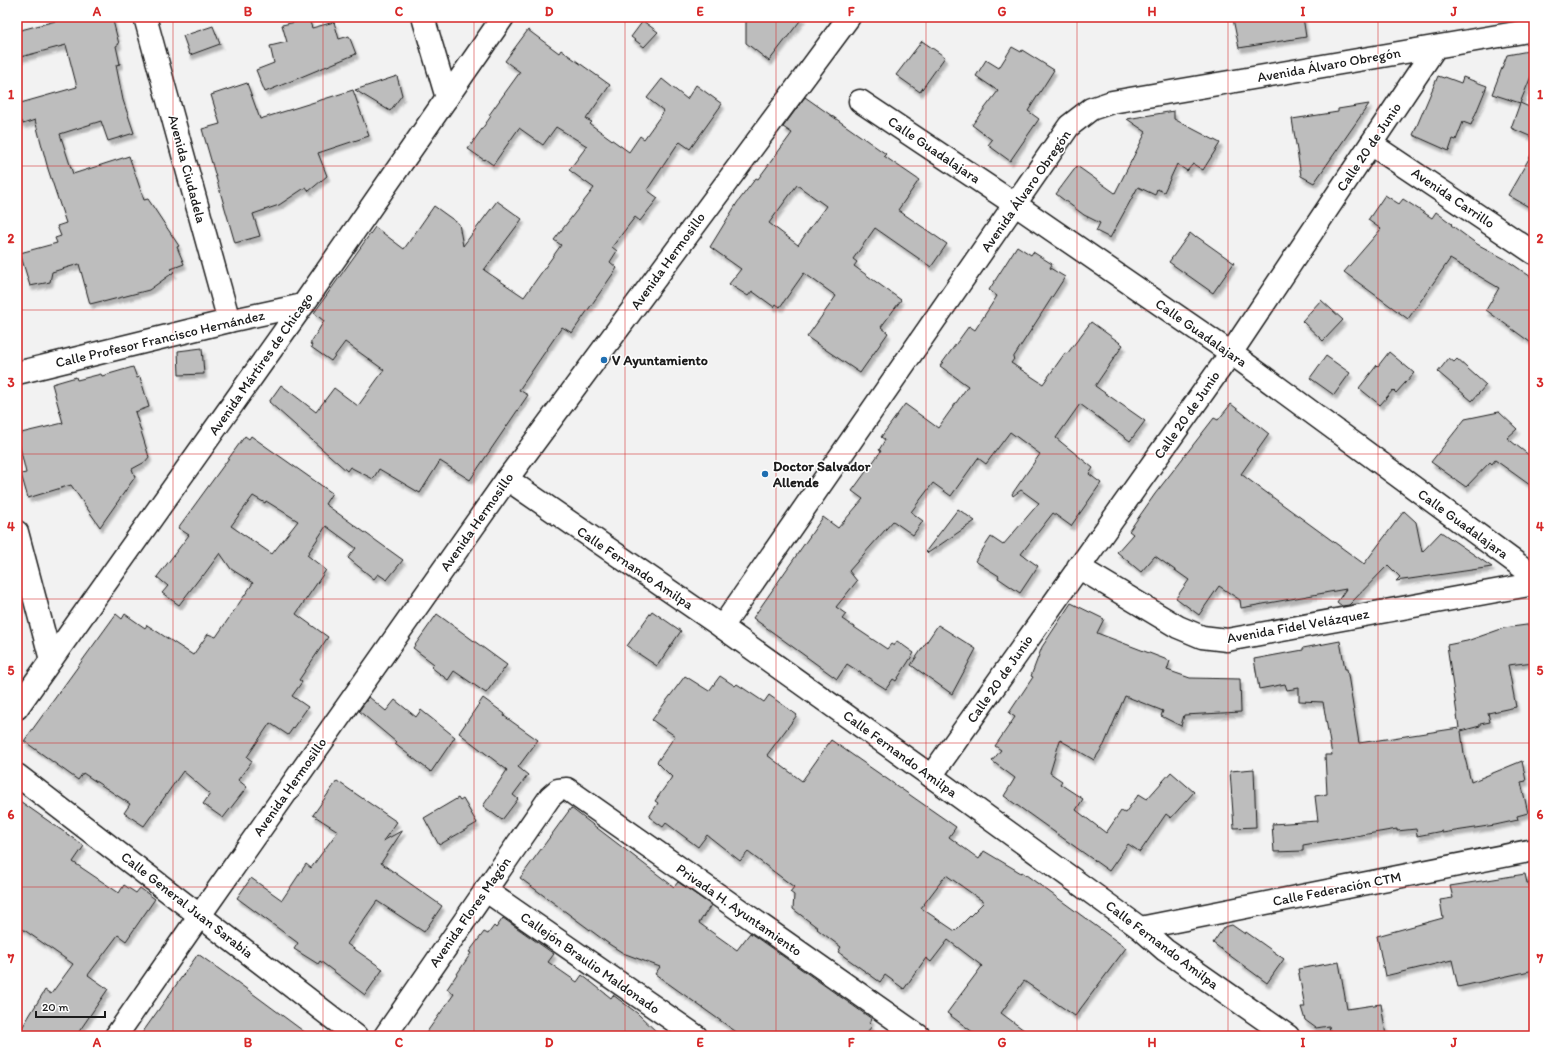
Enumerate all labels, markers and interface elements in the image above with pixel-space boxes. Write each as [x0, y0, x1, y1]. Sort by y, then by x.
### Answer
text: A [92, 4, 102, 19]
text: B [244, 4, 253, 19]
text: C [395, 4, 404, 19]
text: D [545, 4, 554, 19]
text: E [696, 4, 704, 19]
text: F [848, 4, 855, 19]
text: G [998, 4, 1007, 19]
text: H [1148, 4, 1157, 19]
text: I [1301, 4, 1306, 19]
text: J [1450, 4, 1458, 19]
street label: Avenida Álvaro Obregón [1256, 44, 1402, 86]
text: 1 [8, 87, 14, 102]
text: 1 [1537, 87, 1543, 102]
street label: Calle 20 de Junio [1333, 99, 1405, 195]
street label: Avenida Ciudadela [164, 113, 210, 225]
street label: Calle Guadalajara [885, 113, 983, 187]
street label: Avenida Álvaro Obregón [977, 127, 1075, 255]
street label: Avenida Carrillo [1408, 164, 1498, 232]
street label: Avenida Hermosillo [627, 209, 709, 313]
text: 2 [8, 231, 15, 246]
text: 2 [1537, 231, 1544, 246]
street label: Avenida Mártires de Chicago [205, 289, 317, 439]
street label: Calle Guadalajara [1152, 295, 1250, 371]
street label: Calle Profesor Francisco Hernández [54, 307, 267, 371]
place label: V Ayuntamiento [612, 352, 708, 369]
marker: V Ayuntamiento [599, 355, 609, 365]
street label: Calle 20 de Junio [1150, 368, 1224, 462]
text: 3 [7, 375, 15, 390]
text: 3 [1536, 375, 1544, 390]
place label: Doctor Salvador Allende [772, 458, 871, 491]
marker: Doctor Salvador Allende [760, 469, 770, 479]
street label: Avenida Hermosillo [437, 470, 517, 574]
street label: Calle Guadalajara [1414, 485, 1512, 563]
text: 4 [7, 519, 15, 534]
text: 4 [1536, 519, 1544, 534]
street label: Calle Fernando Amilpa [573, 523, 697, 614]
street label: Avenida Fidel Velázquez [1226, 605, 1371, 647]
street label: Calle 20 de Junio [963, 632, 1037, 726]
text: 5 [8, 663, 15, 678]
text: 5 [1537, 663, 1544, 678]
street label: Calle Fernando Amilpa [840, 707, 961, 802]
street label: Avenida Hermosillo [250, 735, 330, 839]
text: 6 [8, 807, 15, 822]
text: 6 [1537, 807, 1544, 822]
street label: Calle General Juan Sarabia [118, 848, 257, 962]
street label: Avenida Flores Magón [426, 853, 515, 970]
street label: Privada H. Ayuntamiento [673, 860, 805, 960]
street label: Calle Federación CTM [1271, 868, 1403, 910]
street label: Calle Fernando Amilpa [1102, 897, 1222, 993]
street label: Callejón Braulio Maldonado [517, 908, 663, 1018]
text: 7 [7, 951, 15, 966]
text: 7 [1536, 951, 1544, 966]
scale bar [36, 993, 105, 1019]
text: 20 m [42, 1000, 69, 1014]
text: A [92, 1035, 102, 1050]
text: B [244, 1035, 253, 1050]
text: C [395, 1035, 404, 1050]
text: D [545, 1035, 554, 1050]
text: E [696, 1035, 704, 1050]
text: F [848, 1035, 855, 1050]
text: G [998, 1035, 1007, 1050]
text: H [1148, 1035, 1157, 1050]
text: I [1301, 1035, 1306, 1050]
text: J [1450, 1035, 1458, 1050]

